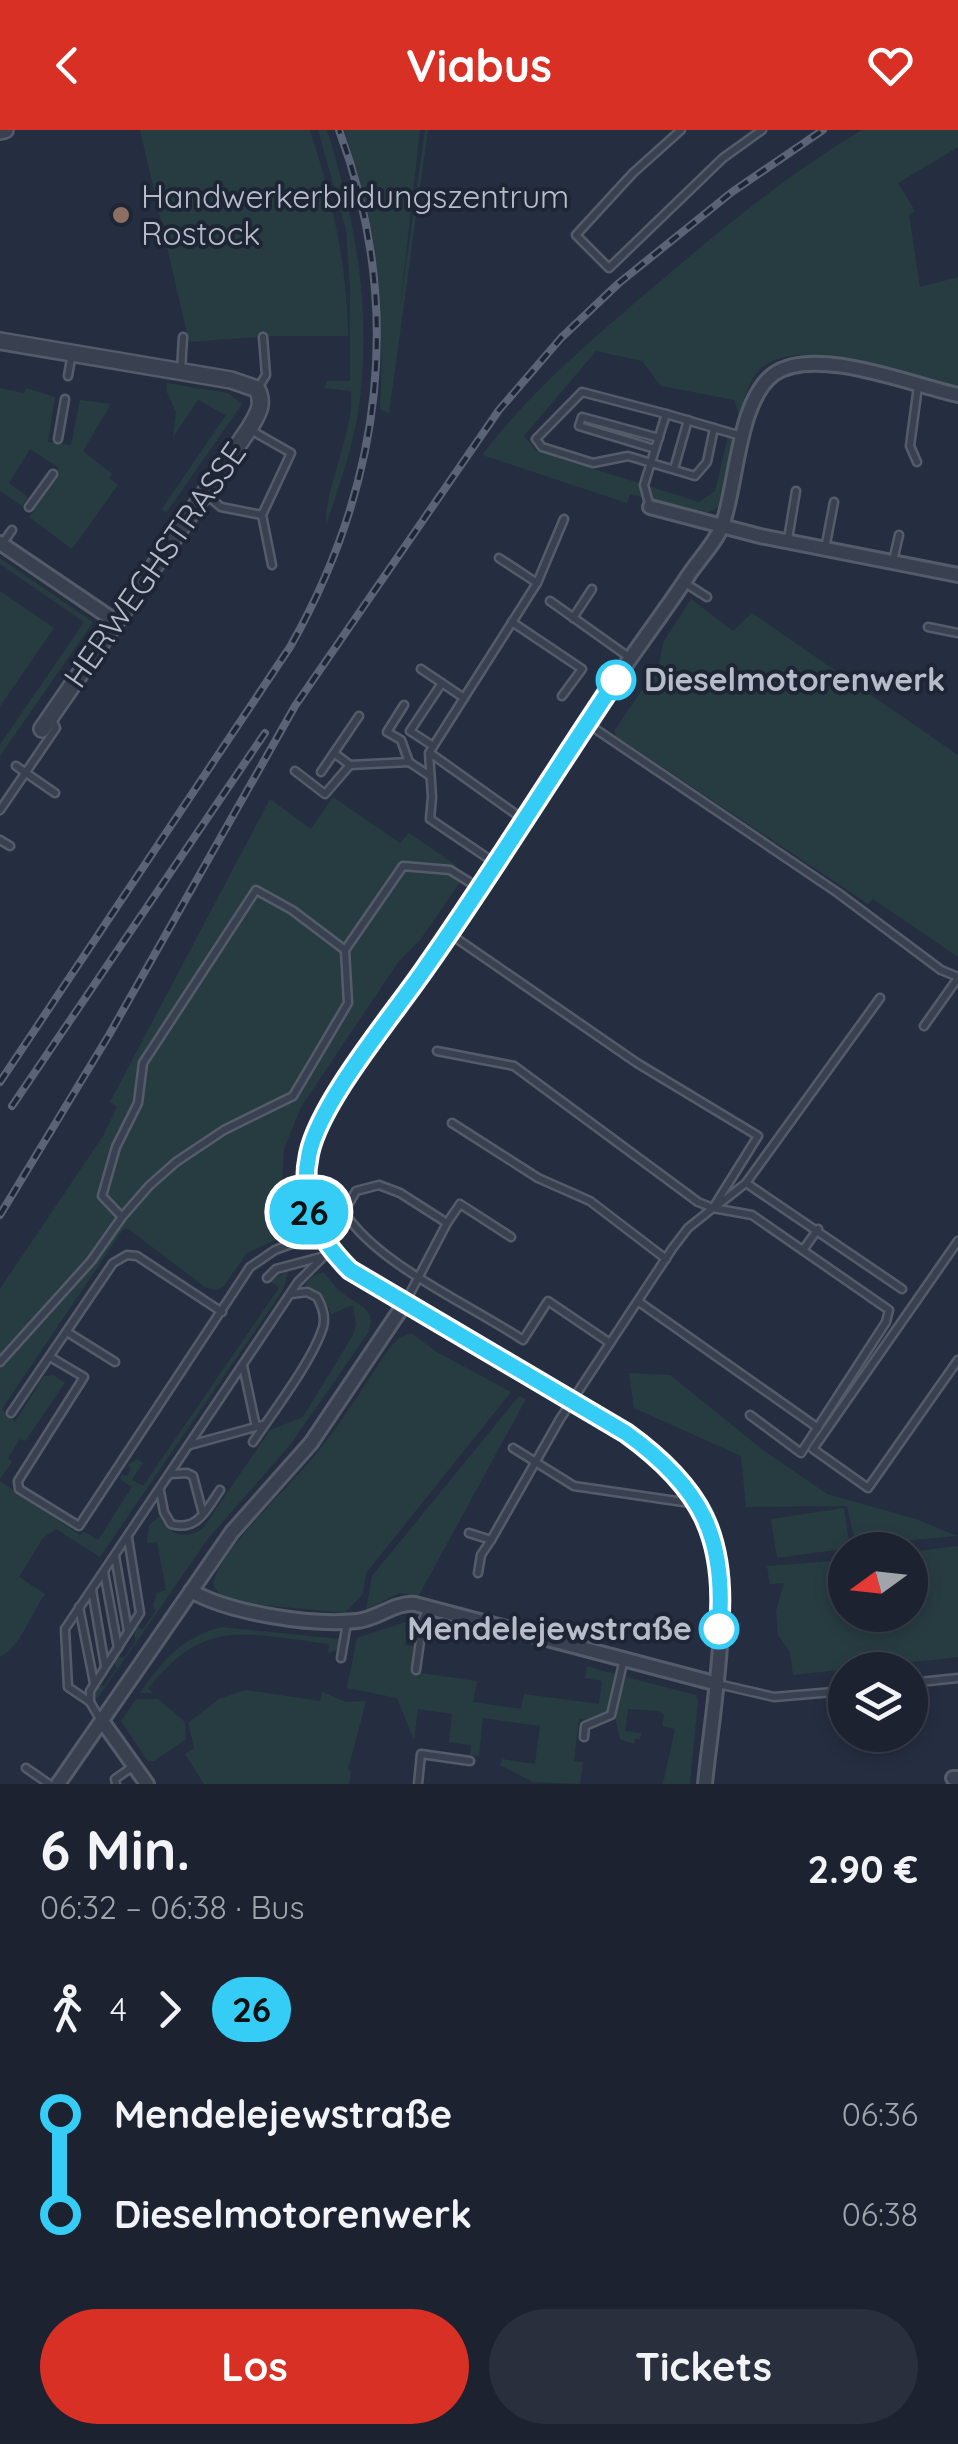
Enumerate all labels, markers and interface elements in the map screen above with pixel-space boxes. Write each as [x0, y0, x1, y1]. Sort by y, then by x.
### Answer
text: Viabus [406, 37, 552, 93]
icon: back [40, 38, 95, 93]
icon: heart [863, 38, 918, 93]
place label: Handwerkerbildungszentrum Rostock [141, 176, 569, 253]
marker: Handwerkerbildungszentrum Rostock [110, 204, 132, 226]
street label: HERWEGHSTRASSE [54, 434, 254, 695]
place label: Dieselmotorenwerk [644, 659, 945, 699]
marker: Dieselmotorenwerk [597, 661, 635, 699]
line badge: 26 [264, 1180, 354, 1244]
text: 26 [289, 1190, 329, 1234]
north arrow [828, 1532, 928, 1632]
map controls [828, 1532, 928, 1752]
place label: Mendelejewstraße [407, 1608, 692, 1648]
marker: Mendelejewstraße [700, 1610, 738, 1648]
button: layers [828, 1652, 928, 1752]
text: 6 Min. [40, 1815, 190, 1884]
text: 2.90 € [808, 1845, 918, 1893]
text: 06:32 – 06:38 · Bus [40, 1887, 305, 1927]
icon: walk [40, 1982, 95, 2037]
icon: forward [142, 1982, 197, 2037]
text: 26 [232, 1987, 271, 2031]
text: 4 [110, 1989, 127, 2029]
text: Mendelejewstraße [114, 2090, 452, 2138]
text: 06:36 [842, 2094, 918, 2134]
text: Dieselmotorenwerk [114, 2190, 472, 2238]
text: 06:38 [842, 2194, 918, 2234]
button: Los [40, 2309, 469, 2424]
button: Tickets [489, 2309, 918, 2424]

